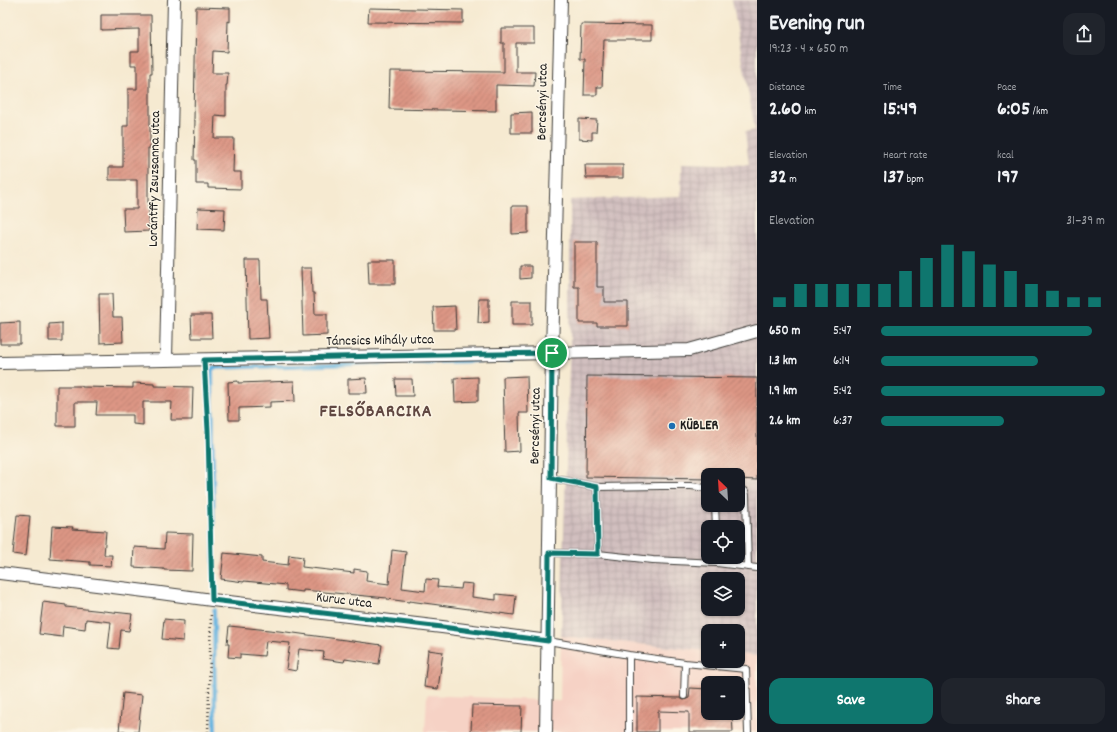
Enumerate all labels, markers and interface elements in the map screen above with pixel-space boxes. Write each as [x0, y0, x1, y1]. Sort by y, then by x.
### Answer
text: Evening run [769, 9, 865, 40]
button: share [1063, 13, 1105, 55]
text: 19:23 · 4 × 650 m [769, 40, 848, 59]
street label: Bercsényi utca [532, 63, 554, 141]
text: Distance [769, 80, 805, 96]
text: Time [883, 80, 902, 96]
text: Pace [997, 80, 1016, 96]
text: 2.60 [769, 96, 802, 124]
text: 15:49 [883, 96, 917, 124]
text: 6:05 [997, 96, 1030, 124]
text: km [802, 104, 816, 120]
text: /km [1030, 104, 1048, 120]
street label: Lorántffy Zsuzsanna utca [144, 110, 166, 247]
text: Elevation [769, 148, 807, 164]
text: Heart rate [883, 148, 927, 164]
text: kcal [997, 148, 1014, 164]
text: 32 [769, 164, 787, 192]
text: 137 [883, 164, 904, 192]
text: 197 [997, 164, 1018, 192]
text: m [787, 172, 797, 188]
text: bpm [904, 172, 924, 188]
text: Elevation [769, 212, 814, 231]
text: 31–39 m [1066, 212, 1105, 231]
text: 650 m [769, 322, 800, 341]
text: 5:47 [833, 322, 852, 341]
street label: Táncsics Mihály utca [326, 330, 434, 352]
pin [535, 336, 569, 370]
icon: arrive [541, 342, 563, 364]
text: 1.3 km [769, 352, 797, 371]
text: 6:14 [833, 352, 850, 371]
text: 1.9 km [769, 382, 797, 401]
text: 5:42 [833, 382, 852, 401]
street label: Bercsényi utca [525, 387, 547, 465]
district label: FELSŐBARCIKA [319, 400, 433, 425]
text: 2.6 km [769, 412, 800, 431]
text: 6:37 [833, 412, 852, 431]
place label: KÜBLER [680, 416, 719, 436]
marker: KÜBLER [667, 421, 677, 431]
north arrow [701, 468, 745, 512]
map controls [701, 468, 745, 720]
button: locate [701, 520, 745, 564]
button: layers [701, 572, 745, 616]
street label: Kuruc utca [315, 588, 373, 614]
button: + [701, 624, 745, 668]
button: − [701, 676, 745, 720]
button: Save [769, 678, 933, 724]
button: Share [941, 678, 1105, 724]

